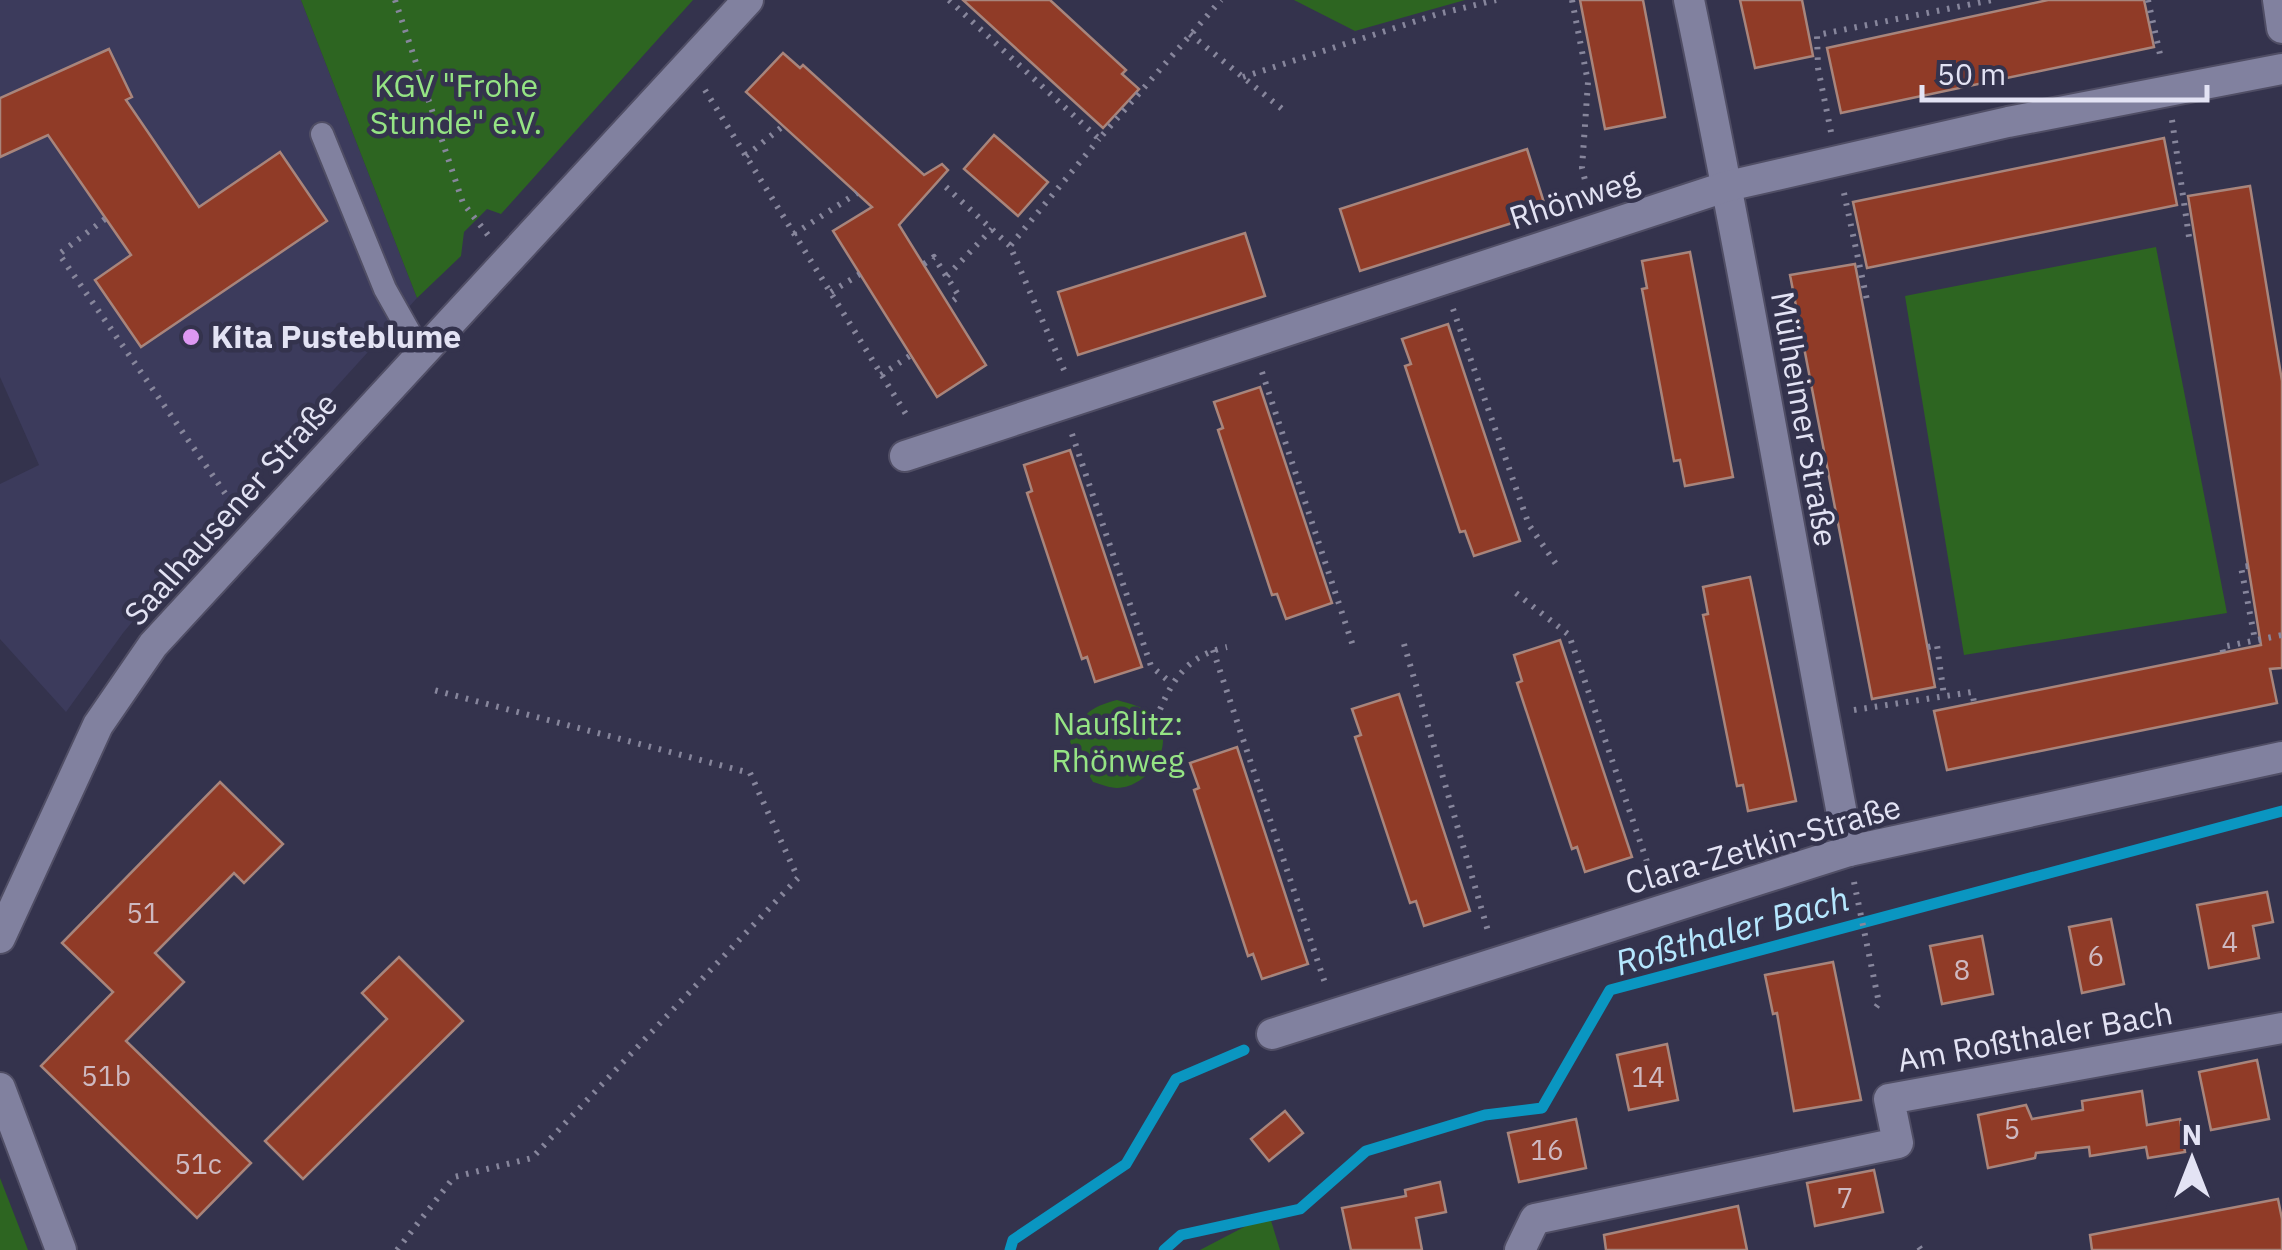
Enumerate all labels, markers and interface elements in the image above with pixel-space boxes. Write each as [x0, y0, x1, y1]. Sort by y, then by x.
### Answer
scale bar [1922, 40, 2207, 102]
text: 50 m [1937, 54, 2006, 93]
park label: KGV "Frohe Stunde" e.V. [370, 64, 542, 143]
street label: Rhönweg [1504, 157, 1644, 239]
street label: Mülheimer Straße [1762, 288, 1848, 550]
place label: Kita Pusteblume [211, 315, 461, 357]
marker: Kita Pusteblume [180, 326, 202, 348]
street label: Saalhausener Straße [114, 383, 346, 634]
park label: Naußlitz: Rhönweg [1051, 702, 1185, 781]
street label: Clara-Zetkin-Straße [1620, 785, 1905, 903]
water label: Roßthaler Bach [1610, 875, 1854, 985]
house number: 51 [126, 894, 160, 931]
house number: 4 [2222, 923, 2238, 960]
house number: 6 [2088, 937, 2104, 974]
house number: 8 [1954, 951, 1970, 988]
street label: Am Roßthaler Bach [1894, 991, 2176, 1081]
house number: 51b [81, 1057, 131, 1094]
house number: 14 [1631, 1058, 1665, 1095]
house number: 5 [2004, 1110, 2020, 1147]
north arrow [2142, 1110, 2242, 1210]
text: N [2182, 1116, 2202, 1153]
house number: 16 [1530, 1131, 1564, 1168]
house number: 51c [174, 1145, 222, 1182]
house number: 7 [1837, 1179, 1853, 1216]

